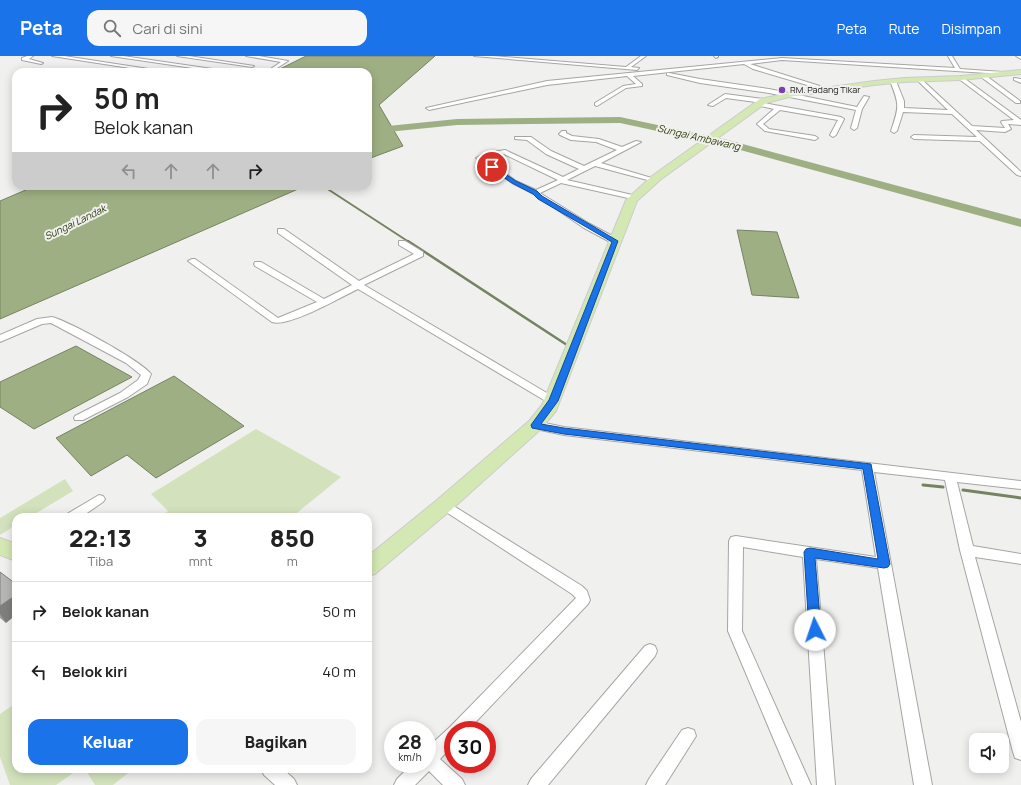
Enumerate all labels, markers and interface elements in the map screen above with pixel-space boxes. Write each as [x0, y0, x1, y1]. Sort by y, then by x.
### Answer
search box [87, 10, 367, 46]
text: Peta [20, 15, 63, 41]
icon: search [101, 17, 123, 39]
text: Cari di sini [133, 18, 203, 39]
text: Peta [837, 19, 867, 38]
text: Rute [889, 19, 919, 38]
text: Disimpan [941, 19, 1001, 38]
text: 50 m [94, 79, 160, 117]
place label: RM. Padang Tikar [790, 83, 861, 96]
icon: right [28, 84, 80, 136]
marker: RM. Padang Tikar [777, 85, 787, 95]
text: Belok kanan [94, 115, 193, 139]
water label: Sungai Ambawang [656, 121, 743, 154]
pin [475, 150, 509, 184]
icon: arrive [481, 156, 503, 178]
icon: left [118, 160, 140, 182]
icon: ahead [160, 160, 182, 182]
icon: ahead [202, 160, 224, 182]
icon: right [244, 160, 266, 182]
water label: Sungai Landak [42, 200, 110, 243]
text: 22:13 [69, 521, 132, 554]
text: 3 [194, 521, 208, 554]
text: 850 [270, 521, 315, 554]
text: Tiba [87, 552, 113, 570]
text: mnt [189, 552, 213, 570]
text: m [287, 552, 298, 570]
icon: right [28, 601, 50, 623]
text: Belok kanan [62, 601, 149, 622]
text: 50 m [322, 601, 356, 622]
position arrow [794, 609, 836, 651]
icon: left [28, 661, 50, 683]
text: Belok kiri [62, 661, 128, 682]
text: 40 m [322, 661, 356, 682]
button: Keluar [28, 719, 188, 765]
button: Bagikan [196, 719, 356, 765]
speed limit sign: 30 [444, 721, 496, 773]
text: 28 [398, 728, 422, 755]
map controls [969, 733, 1009, 773]
button: sound [969, 733, 1009, 773]
text: km/h [398, 750, 422, 764]

